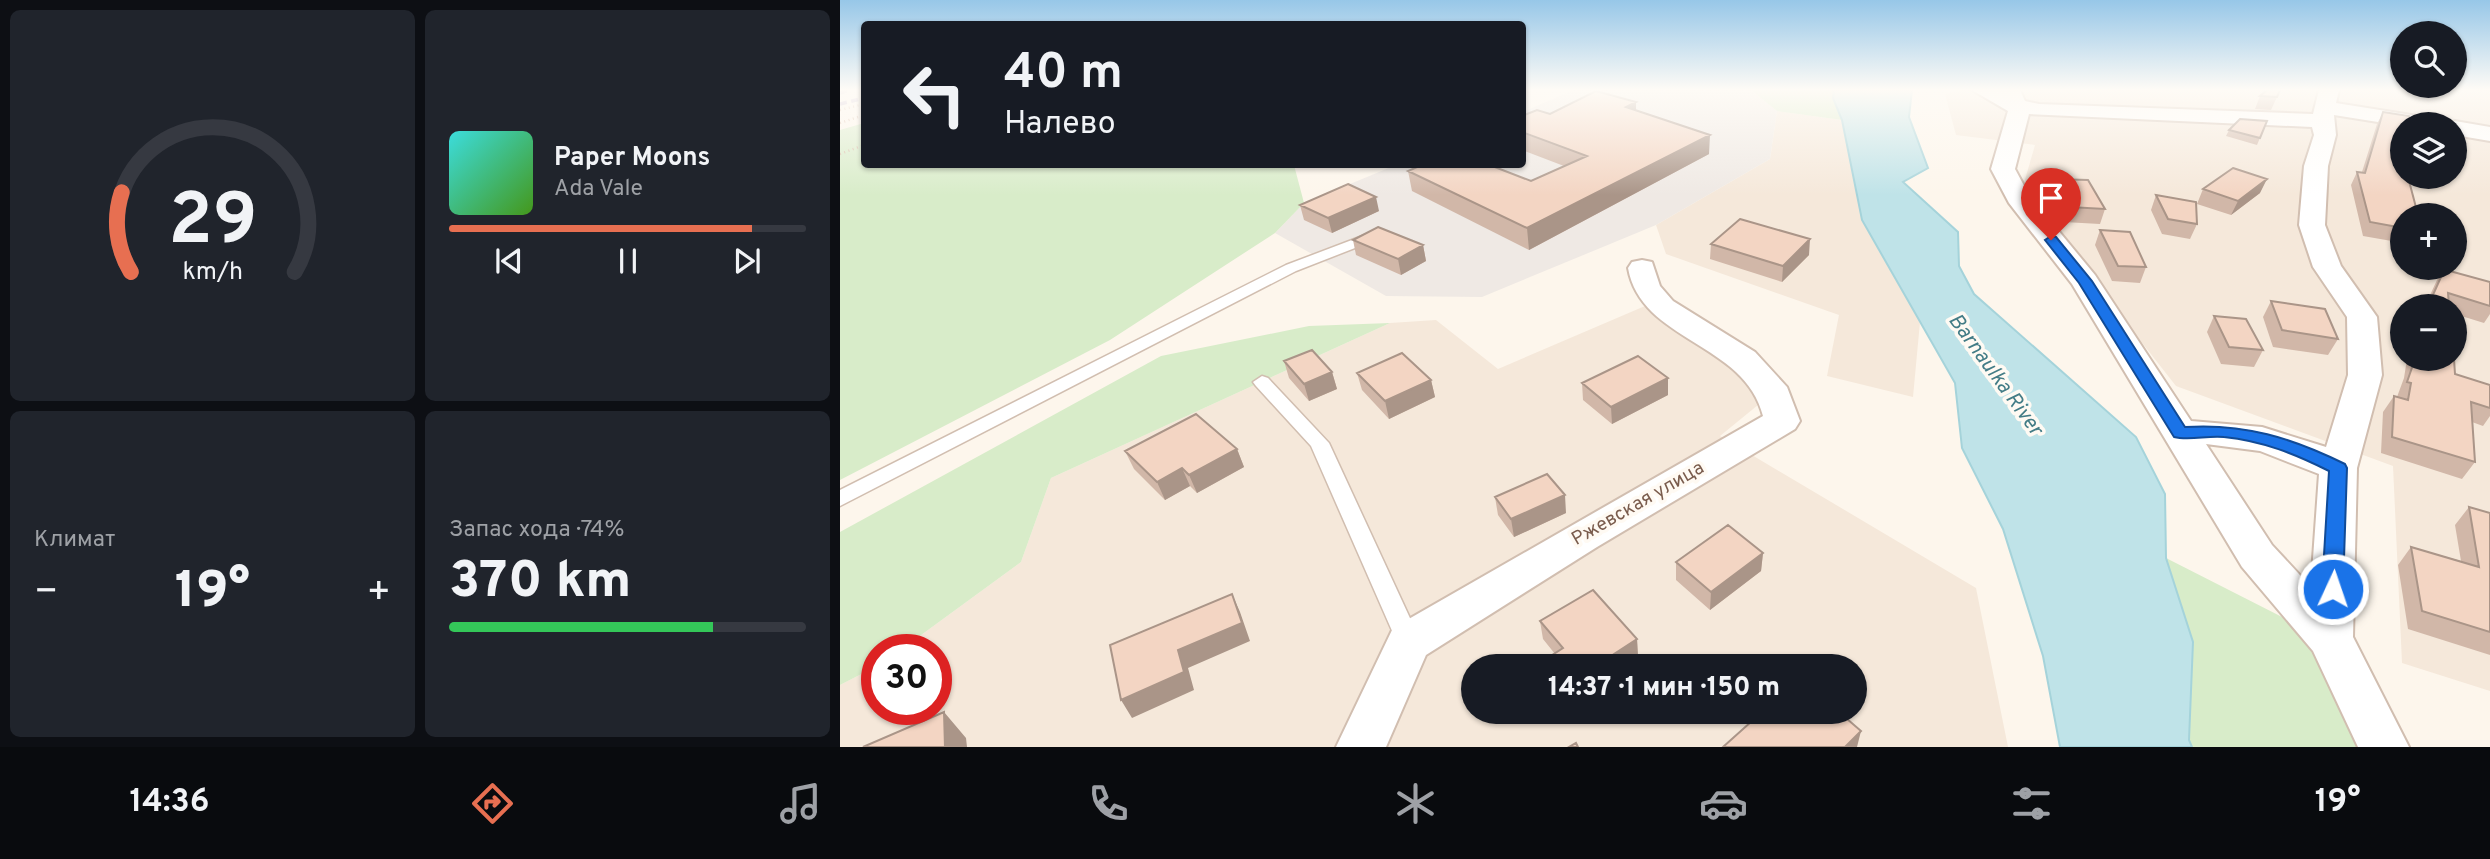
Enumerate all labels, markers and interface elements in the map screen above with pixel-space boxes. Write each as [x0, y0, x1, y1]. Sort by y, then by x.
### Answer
map controls [2390, 21, 2467, 371]
button: search [2390, 21, 2467, 98]
text: 40 m [1004, 44, 1123, 106]
icon: left [889, 49, 980, 140]
text: Налево [1004, 105, 1116, 145]
button: layers [2390, 112, 2467, 189]
text: Paper Moons [554, 142, 710, 175]
pin [2021, 168, 2081, 240]
text: Ada Vale [554, 175, 643, 204]
text: 29 [168, 178, 257, 270]
icon: arrive [2032, 179, 2070, 217]
button: + [2390, 203, 2467, 280]
icon: previous [490, 242, 528, 280]
icon: pause [609, 242, 647, 280]
icon: next [728, 242, 766, 280]
text: km/h [182, 257, 243, 289]
button: − [2390, 294, 2467, 371]
water label: Barnaulka River [1942, 309, 2050, 443]
street label: Ржевская улица [1567, 456, 1709, 552]
text: Запас хода · 74% [449, 516, 624, 545]
text: Климат [34, 526, 115, 555]
text: 370 km [449, 550, 631, 616]
position arrow [2296, 552, 2370, 626]
text: 19° [175, 560, 250, 626]
text: − [34, 569, 59, 618]
text: + [366, 569, 391, 618]
speed limit sign: 30 [861, 634, 952, 725]
text: 14:37 · 1 мин · 150 m [1548, 672, 1780, 705]
icon: directions [468, 779, 517, 828]
icon: music [776, 779, 825, 828]
icon: phone [1084, 779, 1133, 828]
icon: climate [1391, 779, 1440, 828]
icon: car [1699, 779, 1748, 828]
icon: filters [2007, 779, 2056, 828]
text: 14:36 [129, 783, 209, 823]
text: 19° [2315, 783, 2361, 823]

